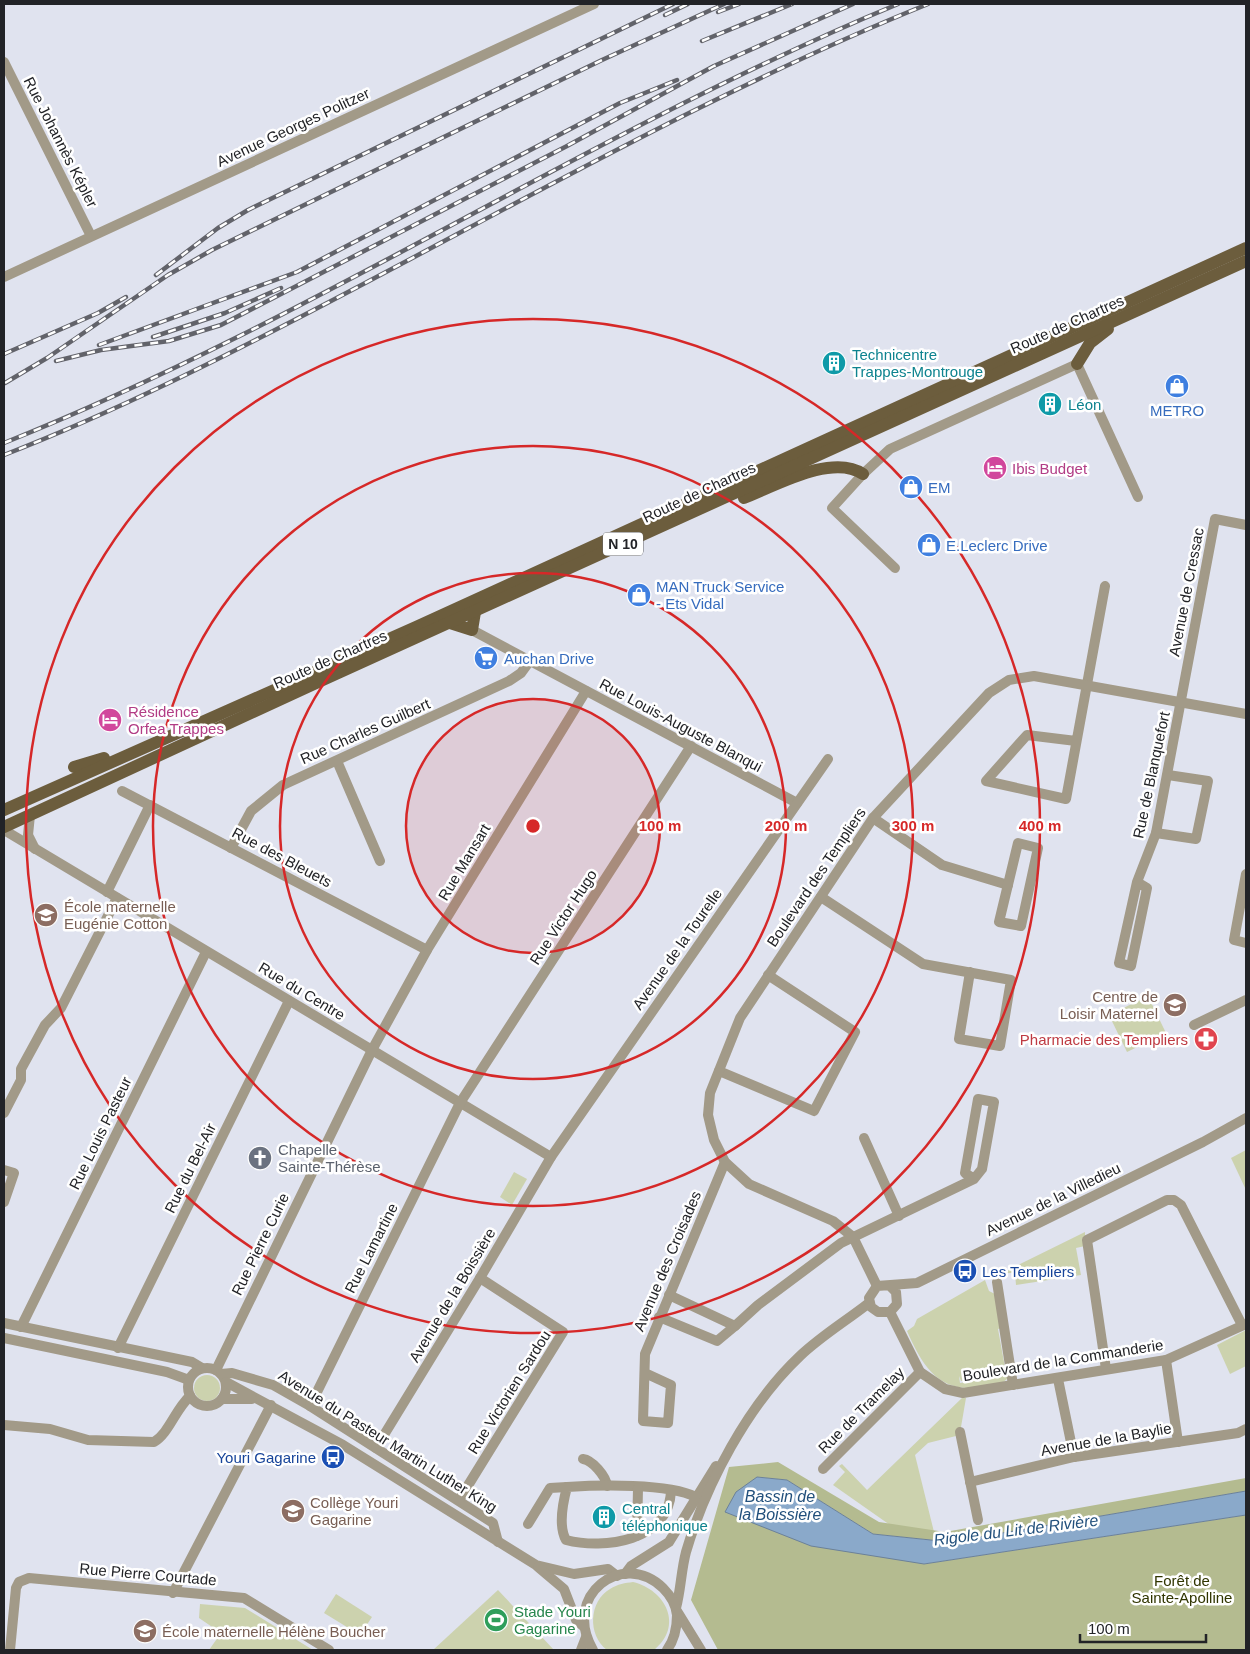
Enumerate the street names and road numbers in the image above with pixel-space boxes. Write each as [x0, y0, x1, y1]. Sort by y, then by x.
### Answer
street label: Rue Johannès Képler [21, 74, 101, 210]
street label: Avenue Georges Politzer [214, 84, 372, 170]
street label: Route de Chartres [1008, 291, 1126, 357]
street label: Route de Chartres [640, 458, 758, 526]
street label: Avenue de Cressac [1165, 526, 1207, 658]
road number: N 10 [603, 532, 643, 556]
street label: Route de Chartres [271, 626, 389, 692]
street label: Rue Louis-Auguste Blanqui [597, 675, 765, 775]
street label: Rue Charles Guilbert [298, 694, 433, 767]
street label: Rue de Blanquefort [1129, 709, 1173, 840]
street label: Boulevard des Templiers [763, 804, 869, 950]
street label: Rue Mansart [435, 820, 494, 903]
street label: Rue des Bleuets [229, 824, 335, 890]
street label: Rue Victor Hugo [526, 866, 600, 968]
street label: Avenue de la Tourelle [629, 885, 725, 1013]
street label: Rue du Centre [256, 959, 348, 1023]
street label: Rue Louis Pasteur [65, 1074, 135, 1192]
street label: Rue du Bel-Air [161, 1120, 219, 1216]
street label: Avenue de la Villedieu [983, 1159, 1123, 1239]
street label: Avenue des Croisades [630, 1188, 704, 1334]
street label: Rue Pierre Curie [228, 1190, 292, 1298]
street label: Rue Lamartine [341, 1200, 401, 1296]
street label: Avenue de la Boissière [405, 1225, 499, 1365]
street label: Rue Victorien Sardou [464, 1327, 554, 1457]
street label: Boulevard de la Commanderie [962, 1336, 1164, 1384]
street label: Rue de Tramelay [815, 1363, 908, 1456]
street label: Avenue du Pasteur Martin Luther King [276, 1366, 500, 1516]
street label: Avenue de la Baylie [1039, 1419, 1173, 1459]
street label: Rue Pierre Courtade [79, 1560, 217, 1588]

